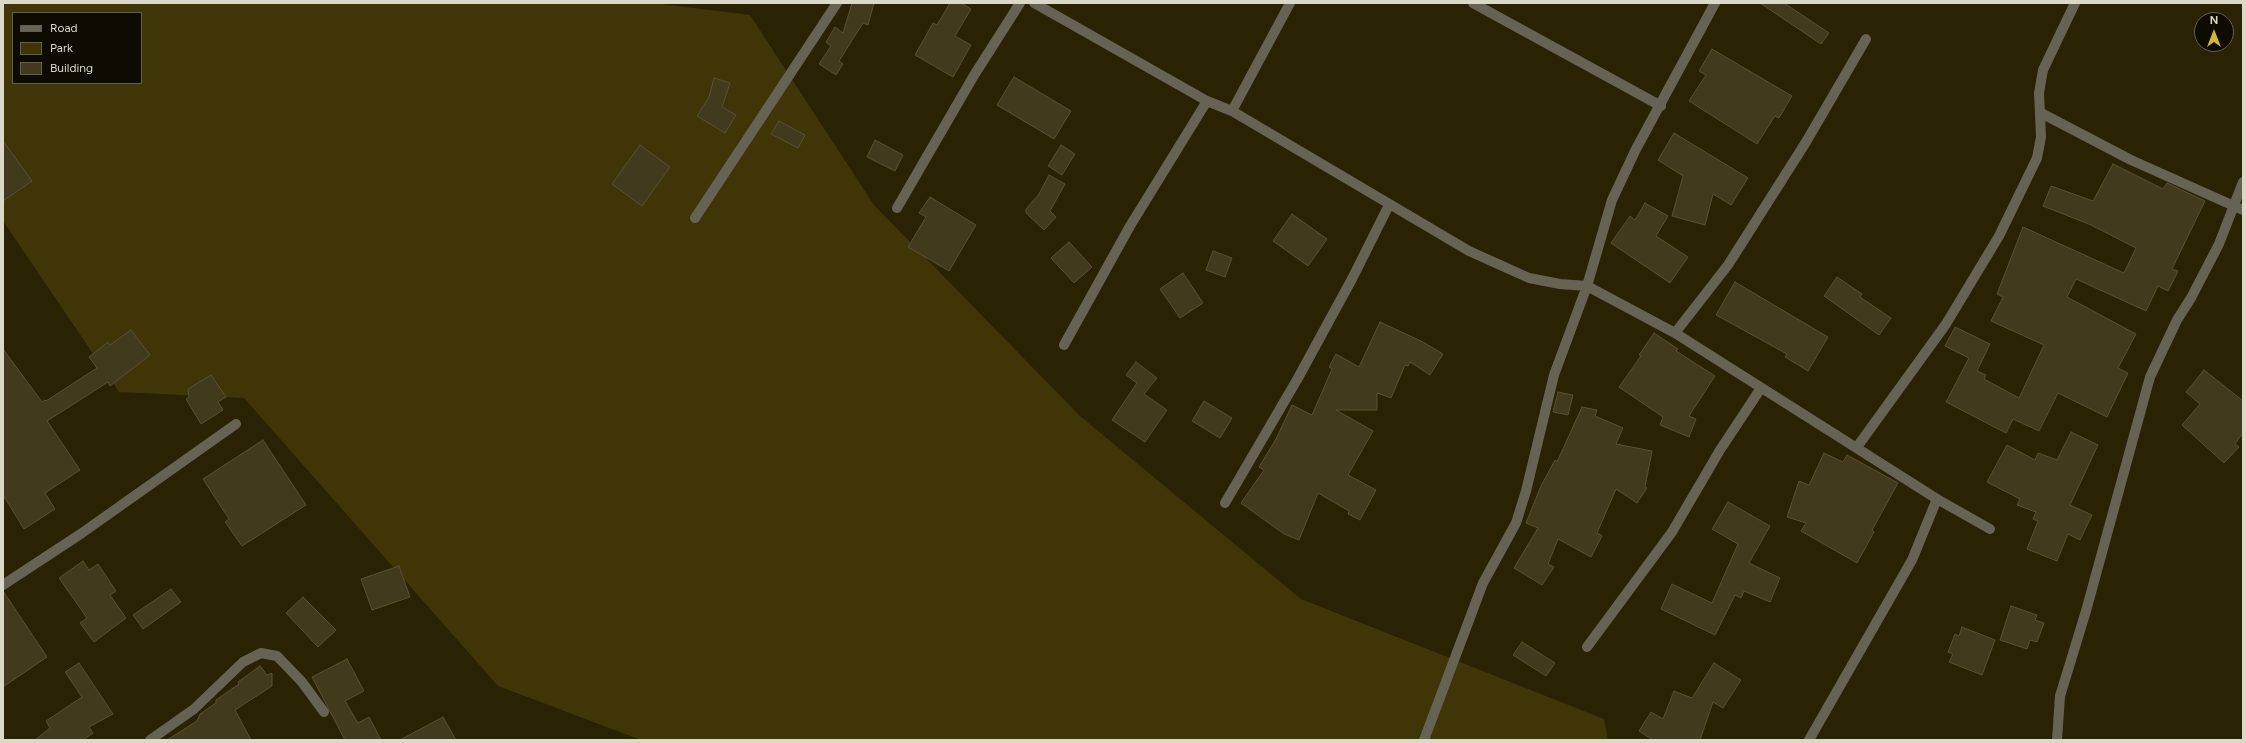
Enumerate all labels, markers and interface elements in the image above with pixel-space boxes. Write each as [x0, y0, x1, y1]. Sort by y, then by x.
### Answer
legend [12, 12, 142, 84]
north arrow [2194, 12, 2234, 52]
text: N [2210, 14, 2218, 27]
text: Road [50, 21, 78, 35]
text: Park [50, 41, 73, 55]
text: Building [50, 61, 93, 75]

